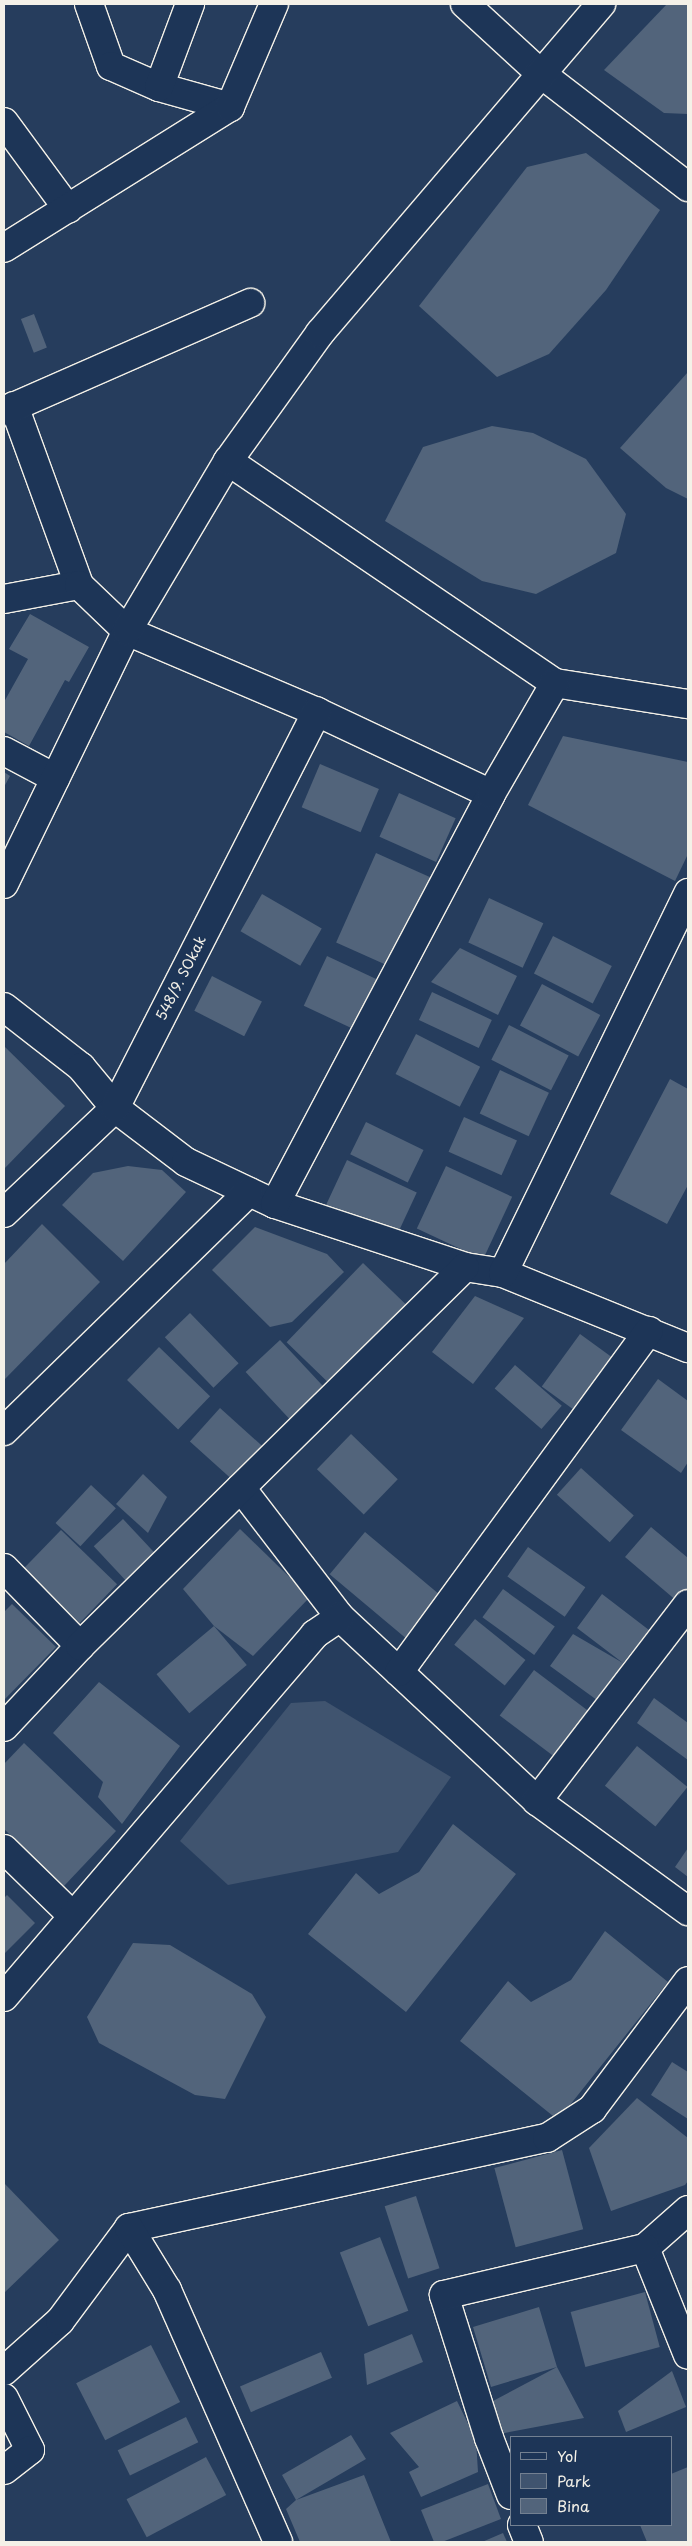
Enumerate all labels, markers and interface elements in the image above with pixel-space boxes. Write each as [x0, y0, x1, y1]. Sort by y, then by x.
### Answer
street label: 548/9. SOkak [153, 933, 209, 1023]
legend [510, 2436, 672, 2526]
text: Yol [557, 2444, 578, 2467]
text: Park [557, 2469, 591, 2492]
text: Bina [557, 2494, 589, 2517]

